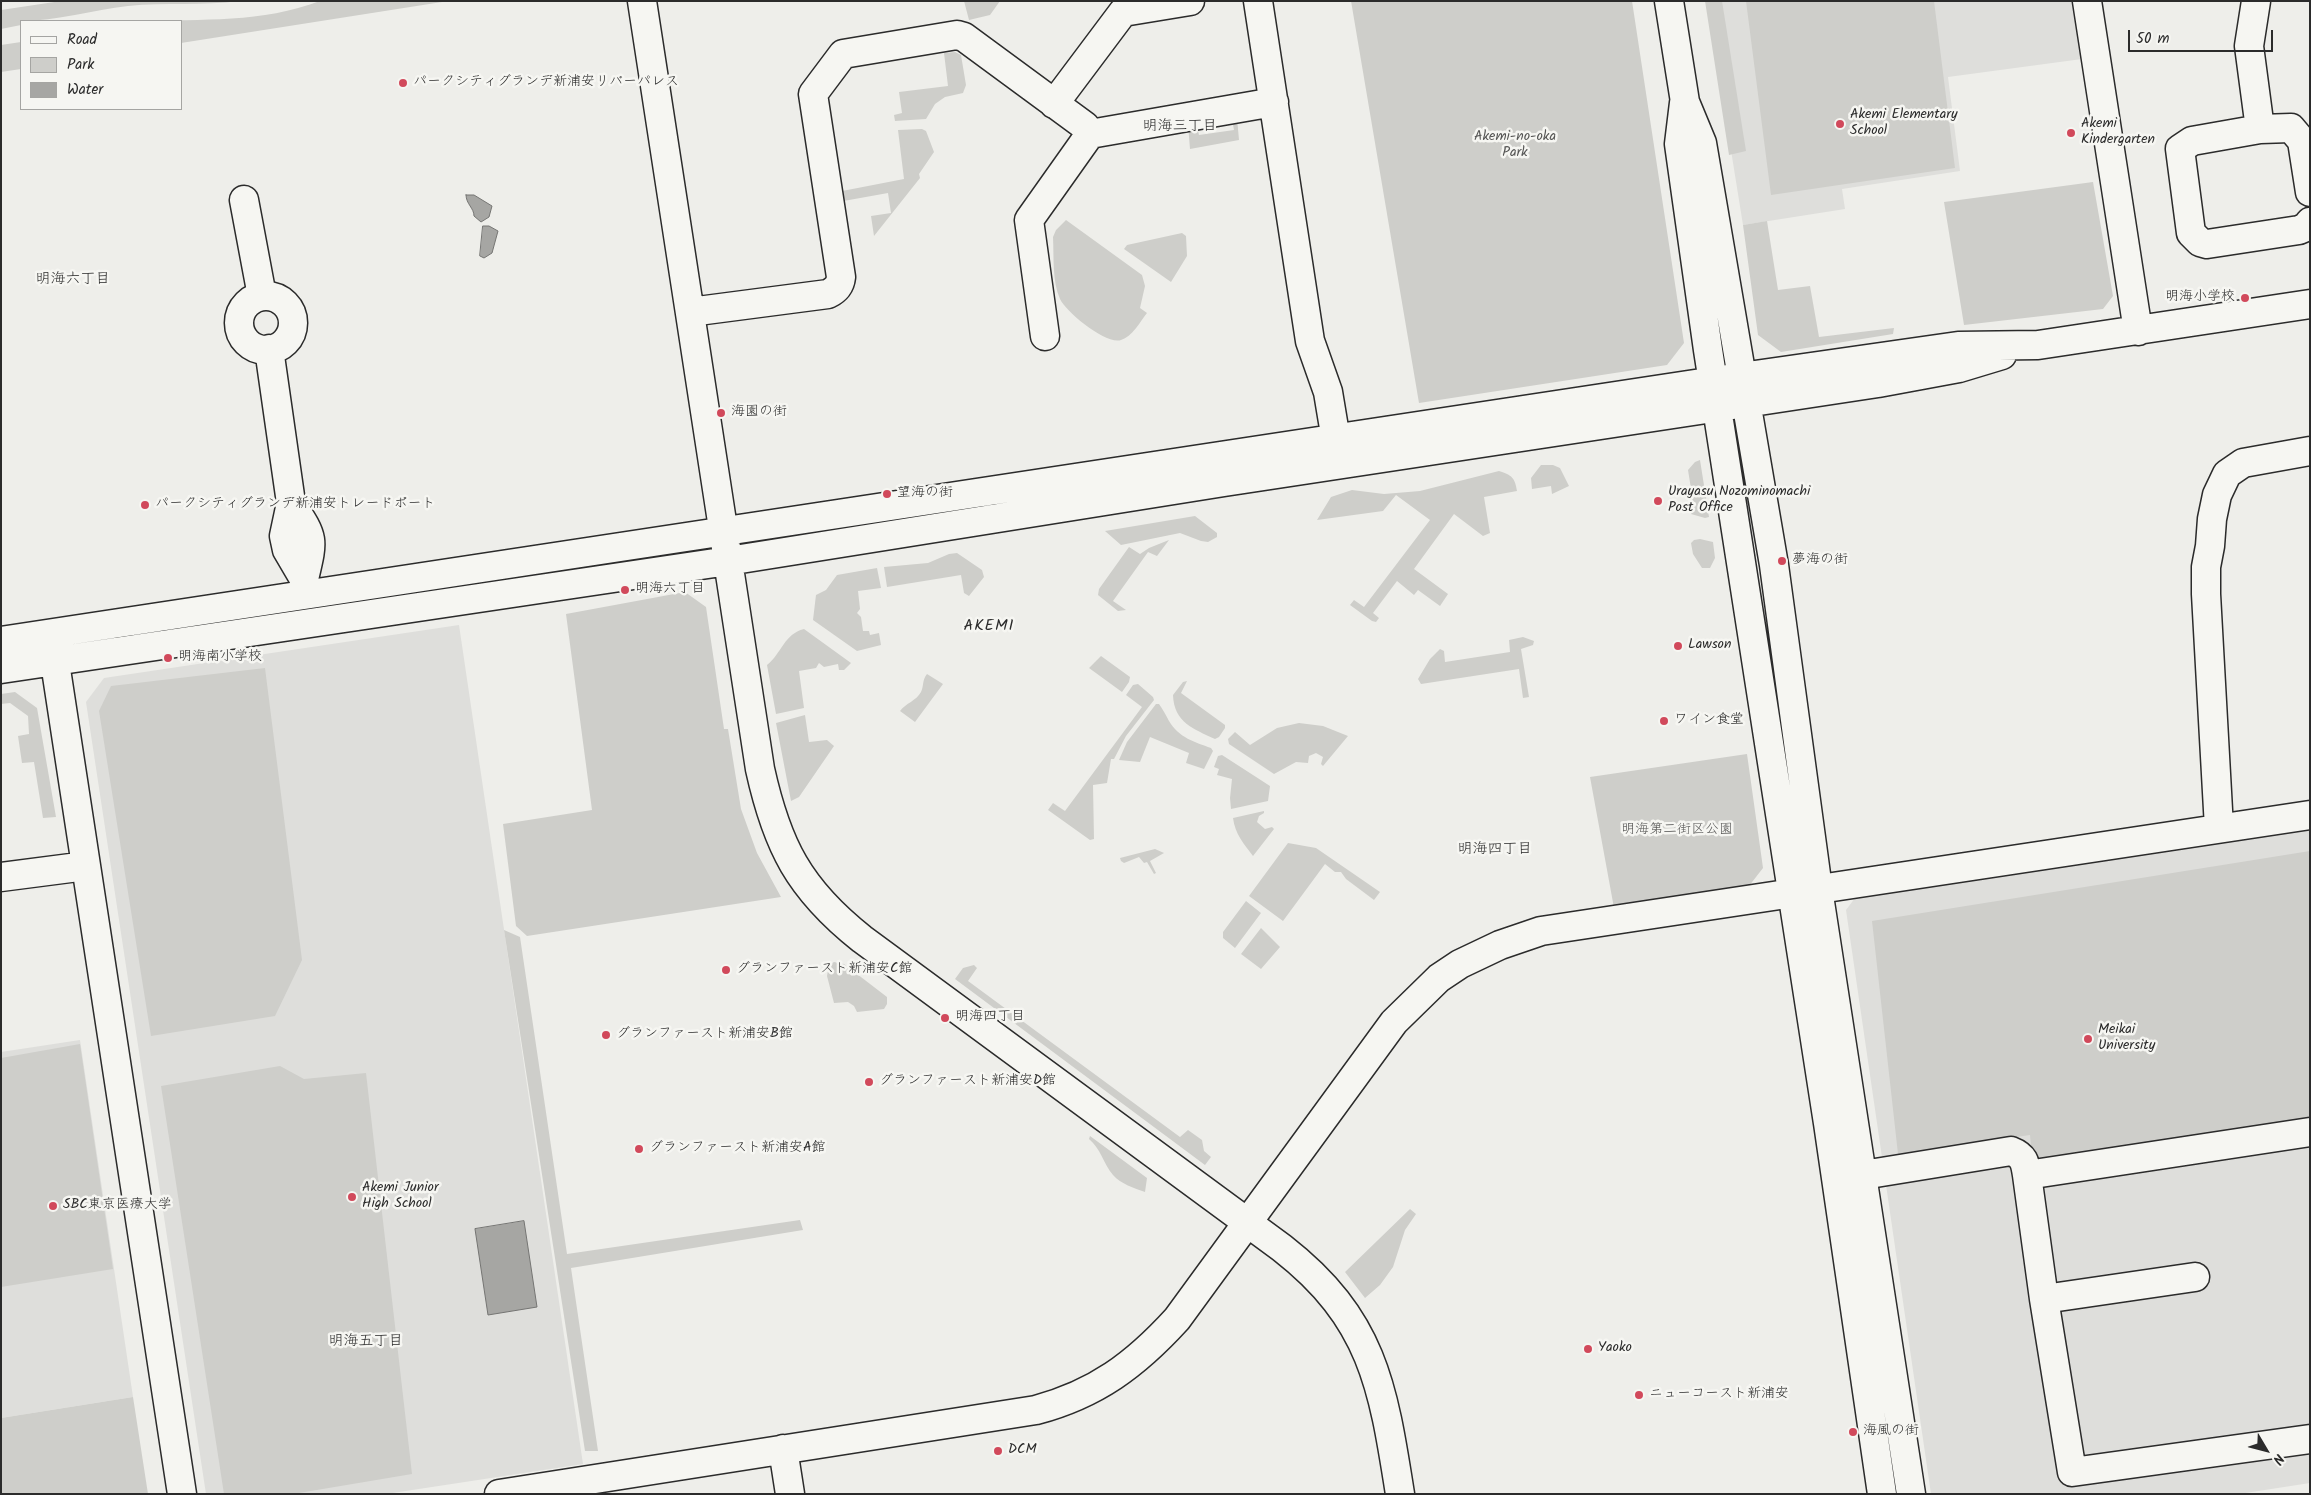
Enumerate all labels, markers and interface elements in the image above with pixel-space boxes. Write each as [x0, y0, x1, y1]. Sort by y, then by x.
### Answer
legend [20, 20, 182, 110]
scale bar [2131, 20, 2276, 52]
text: 50 m [2136, 27, 2170, 51]
text: Road [67, 28, 97, 52]
text: Park [67, 53, 94, 77]
place label: パークシティグランデ新浦安リバーパレス [413, 75, 679, 91]
marker: パークシティグランデ新浦安リバーパレス [397, 77, 409, 89]
text: Water [67, 78, 103, 102]
place label: Akemi Elementary School [1850, 108, 1957, 140]
place label: Akemi Kindergarten [2081, 117, 2155, 150]
district label: 明海三丁目 [1143, 118, 1217, 136]
marker: Akemi Elementary School [1834, 118, 1846, 130]
marker: Akemi Kindergarten [2065, 127, 2077, 139]
park label: Akemi-no-oka Park [1474, 130, 1556, 162]
district label: 明海六丁目 [36, 271, 110, 289]
place label: 明海小学校 [2165, 290, 2235, 306]
marker: 明海小学校 [2239, 292, 2251, 304]
place label: 海園の街 [731, 405, 787, 421]
marker: 海園の街 [715, 407, 727, 419]
place label: Urayasu Nozominomachi Post Office [1668, 485, 1810, 518]
place label: 望海の街 [897, 486, 953, 502]
marker: 望海の街 [881, 488, 893, 500]
marker: Urayasu Nozominomachi Post Office [1652, 495, 1664, 507]
place label: パークシティグランデ新浦安トレードポート [155, 497, 436, 513]
marker: パークシティグランデ新浦安トレードポート [139, 499, 151, 511]
place label: 夢海の街 [1792, 553, 1848, 569]
marker: 夢海の街 [1776, 555, 1788, 567]
place label: 明海六丁目 [635, 582, 705, 598]
marker: 明海六丁目 [619, 584, 631, 596]
district label: AKEMI [963, 617, 1015, 637]
place label: Lawson [1688, 638, 1731, 654]
marker: Lawson [1672, 640, 1684, 652]
place label: 明海南小学校 [178, 650, 262, 666]
marker: 明海南小学校 [162, 652, 174, 664]
place label: ワイン食堂 [1674, 713, 1744, 729]
marker: ワイン食堂 [1658, 715, 1670, 727]
park label: 明海第二街区公園 [1621, 823, 1733, 839]
district label: 明海四丁目 [1458, 841, 1532, 859]
place label: グランファースト新浦安C館 [736, 962, 912, 978]
marker: グランファースト新浦安C館 [720, 964, 732, 976]
place label: 明海四丁目 [955, 1010, 1025, 1026]
marker: 明海四丁目 [939, 1012, 951, 1024]
place label: Meikai University [2098, 1023, 2155, 1056]
place label: グランファースト新浦安B館 [616, 1027, 793, 1043]
marker: グランファースト新浦安B館 [600, 1029, 612, 1041]
marker: Meikai University [2082, 1033, 2094, 1045]
place label: グランファースト新浦安D館 [879, 1074, 1056, 1090]
marker: グランファースト新浦安D館 [863, 1076, 875, 1088]
place label: グランファースト新浦安A館 [649, 1141, 826, 1157]
marker: グランファースト新浦安A館 [633, 1143, 645, 1155]
place label: Akemi Junior High School [362, 1181, 439, 1214]
marker: Akemi Junior High School [346, 1191, 358, 1203]
place label: SBC東京医療大学 [63, 1198, 172, 1214]
marker: SBC東京医療大学 [47, 1200, 59, 1212]
district label: 明海五丁目 [329, 1333, 403, 1351]
place label: Yaoko [1598, 1341, 1632, 1357]
marker: Yaoko [1582, 1343, 1594, 1355]
place label: ニューコースト新浦安 [1649, 1387, 1789, 1403]
marker: ニューコースト新浦安 [1633, 1389, 1645, 1401]
place label: 海風の街 [1863, 1424, 1919, 1440]
north arrow [2241, 1425, 2291, 1475]
marker: 海風の街 [1847, 1426, 1859, 1438]
place label: DCM [1008, 1443, 1036, 1459]
marker: DCM [992, 1445, 1004, 1457]
text: N [2267, 1449, 2289, 1469]

